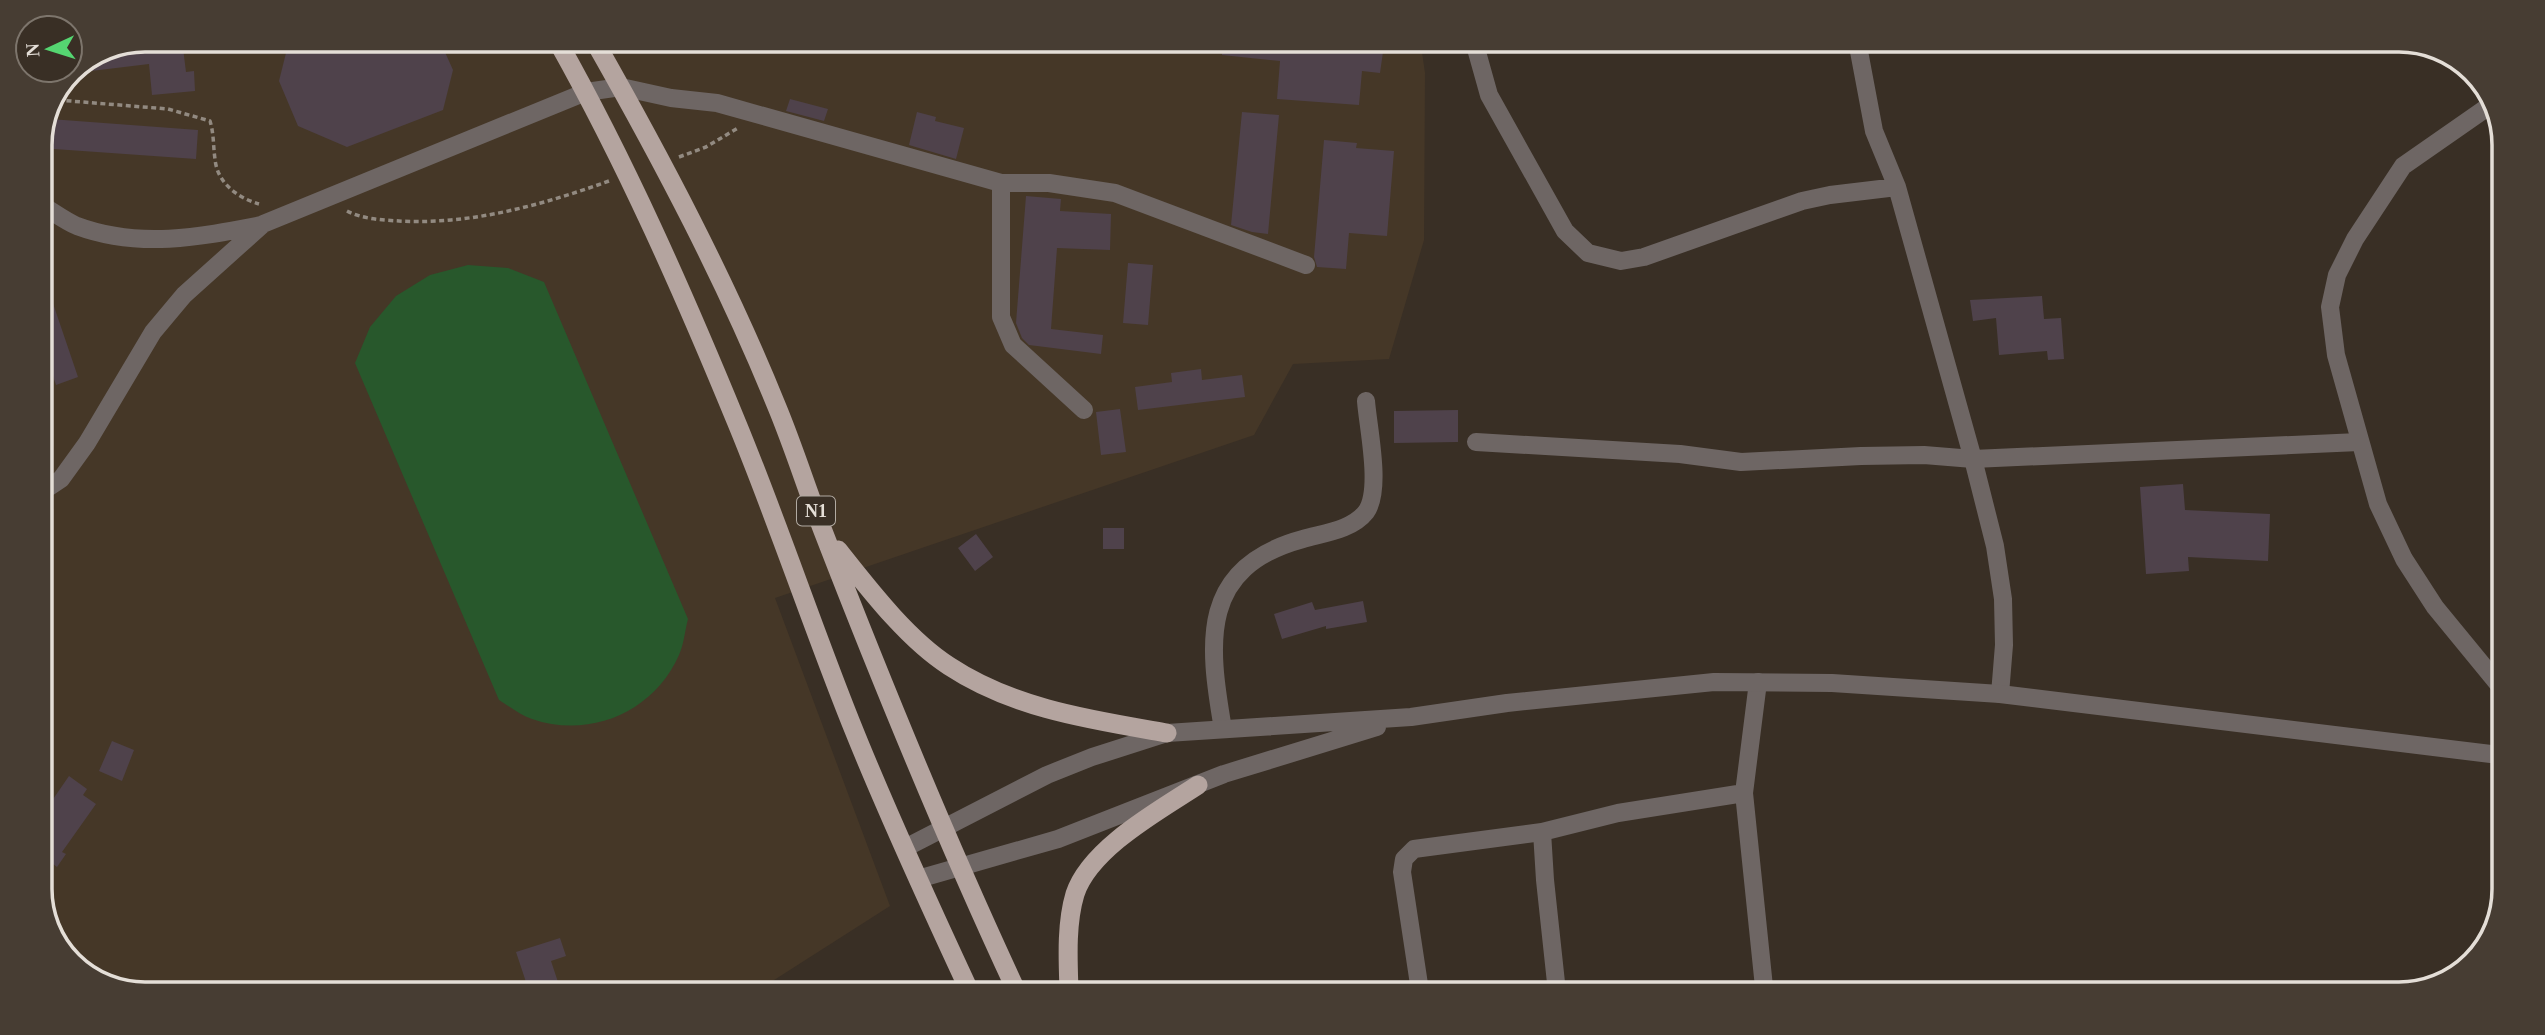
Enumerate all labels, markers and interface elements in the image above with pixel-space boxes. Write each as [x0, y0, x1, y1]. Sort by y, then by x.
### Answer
north arrow [14, 14, 84, 84]
text: N [22, 42, 43, 58]
road number: N1 [797, 496, 835, 526]

